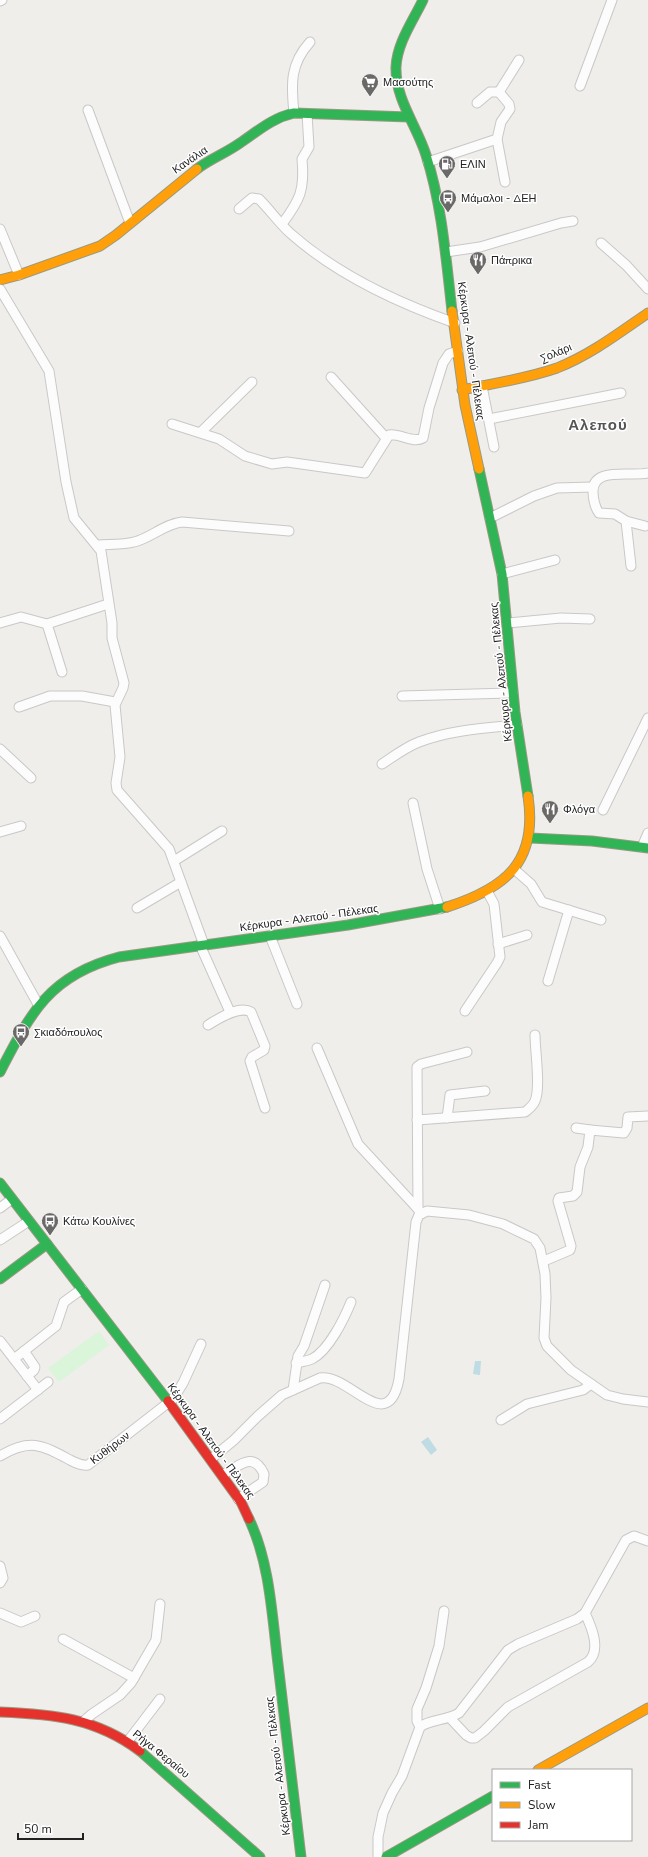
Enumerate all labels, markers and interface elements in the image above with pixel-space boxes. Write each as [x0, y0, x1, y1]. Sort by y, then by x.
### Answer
supermarket icon: Μασούτης [360, 72, 380, 97]
place label: Μασούτης [383, 75, 433, 90]
street label: Κανάλια [169, 142, 211, 177]
fuel station icon: ΕΛΙΝ [437, 154, 457, 179]
place label: ΕΛΙΝ [460, 157, 486, 172]
bus stop icon: Μάμαλοι - ΔΕΗ [438, 188, 458, 213]
place label: Μάμαλοι - ΔΕΗ [461, 191, 537, 206]
restaurant icon: Πάπρικα [468, 250, 488, 275]
place label: Πάπρικα [491, 253, 533, 268]
street label: Κέρκυρα - Αλεπού - Πέλεκας [454, 281, 488, 421]
street label: Σολάρι [538, 339, 575, 366]
district label: Αλεπού [568, 415, 628, 435]
street label: Κέρκυρα - Αλεπού - Πέλεκας [486, 602, 516, 742]
restaurant icon: Φλόγα [540, 799, 560, 824]
place label: Φλόγα [563, 802, 596, 817]
street label: Κέρκυρα - Αλεπού - Πέλεκας [239, 901, 379, 935]
bus stop icon: Σκιαδόπουλος [11, 1022, 31, 1047]
place label: Σκιαδόπουλος [34, 1025, 103, 1040]
bus stop icon: Κάτω Κουλίνες [40, 1211, 60, 1236]
place label: Κάτω Κουλίνες [63, 1214, 135, 1229]
street label: Κέρκυρα - Αλεπού - Πέλεκας [164, 1380, 258, 1502]
street label: Κυθήρων [87, 1428, 133, 1468]
street label: Κέρκυρα - Αλεπού - Πέλεκας [262, 1696, 294, 1836]
street label: Ρήγα Φεραίου [129, 1726, 193, 1782]
legend [492, 1769, 632, 1841]
text: Fast [528, 1777, 551, 1793]
text: Slow [528, 1797, 556, 1813]
scale bar [18, 1815, 83, 1841]
text: Jam [527, 1817, 549, 1833]
text: 50 m [24, 1821, 52, 1837]

